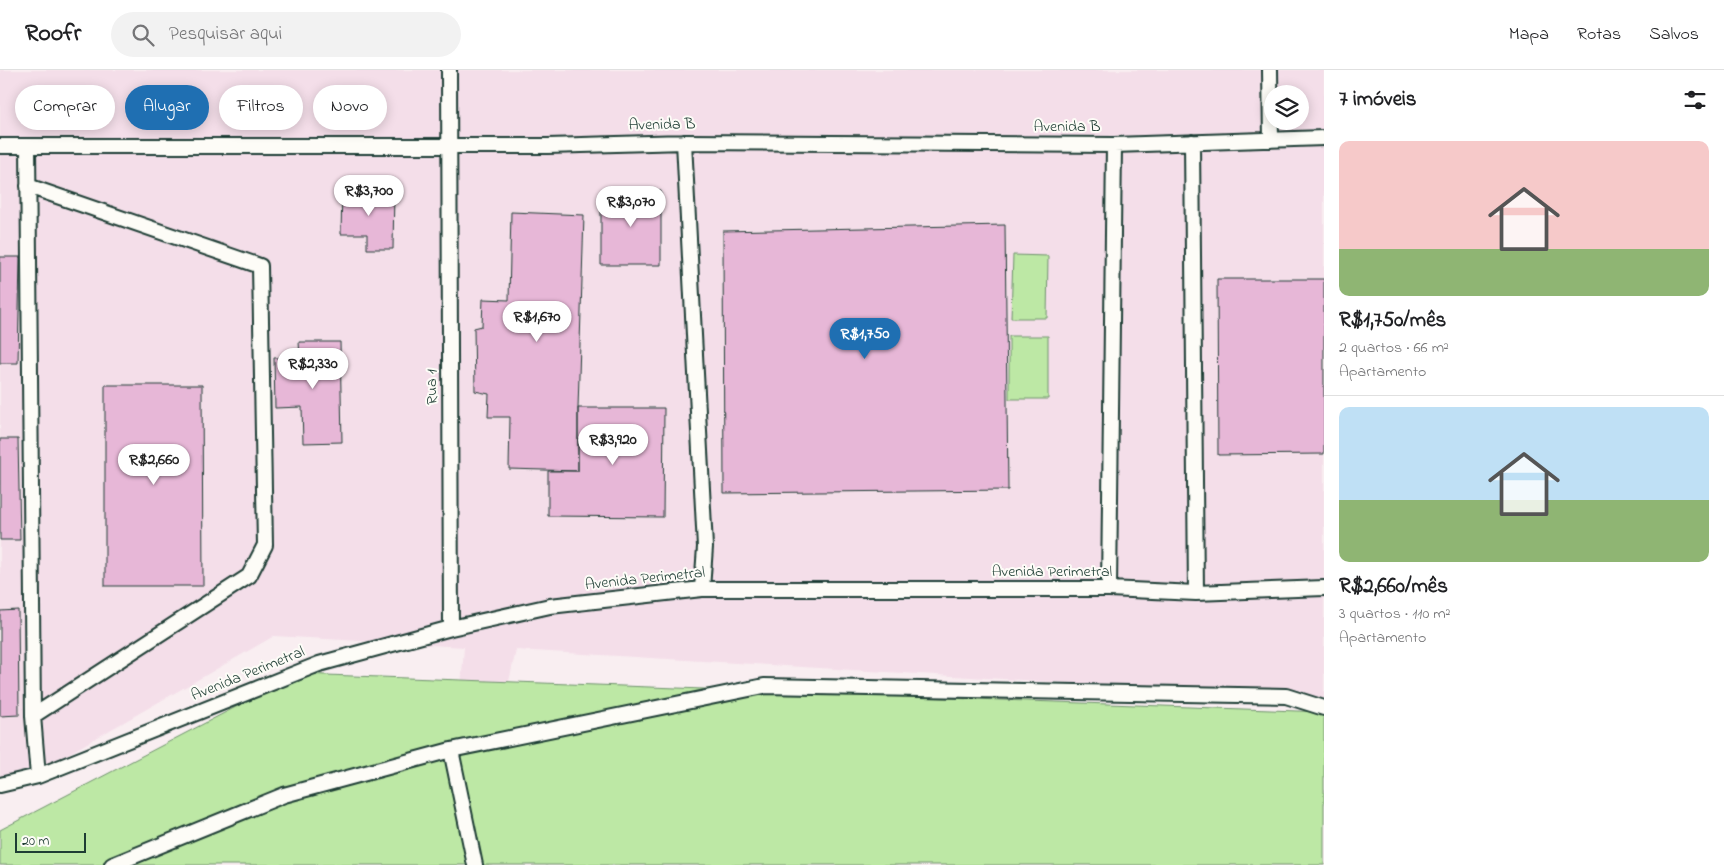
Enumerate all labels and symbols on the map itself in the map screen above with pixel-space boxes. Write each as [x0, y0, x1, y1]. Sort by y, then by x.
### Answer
street label: Avenida B [628, 112, 696, 138]
street label: Avenida B [1034, 115, 1101, 139]
pin: R$3,700 [323, 174, 415, 217]
pin: R$3,070 [585, 186, 677, 228]
pin: R$1,670 [491, 300, 583, 343]
pin: R$1,750 [819, 318, 911, 360]
pin: R$2,330 [267, 348, 359, 390]
street label: Rua 1 [420, 369, 444, 405]
pin: R$3,920 [567, 424, 659, 466]
pin: R$2,660 [108, 444, 200, 486]
street label: Avenida Perimetral [992, 560, 1113, 584]
street label: Avenida Perimetral [584, 561, 707, 597]
street label: Avenida Perimetral [188, 640, 309, 708]
scale bar [15, 830, 86, 853]

